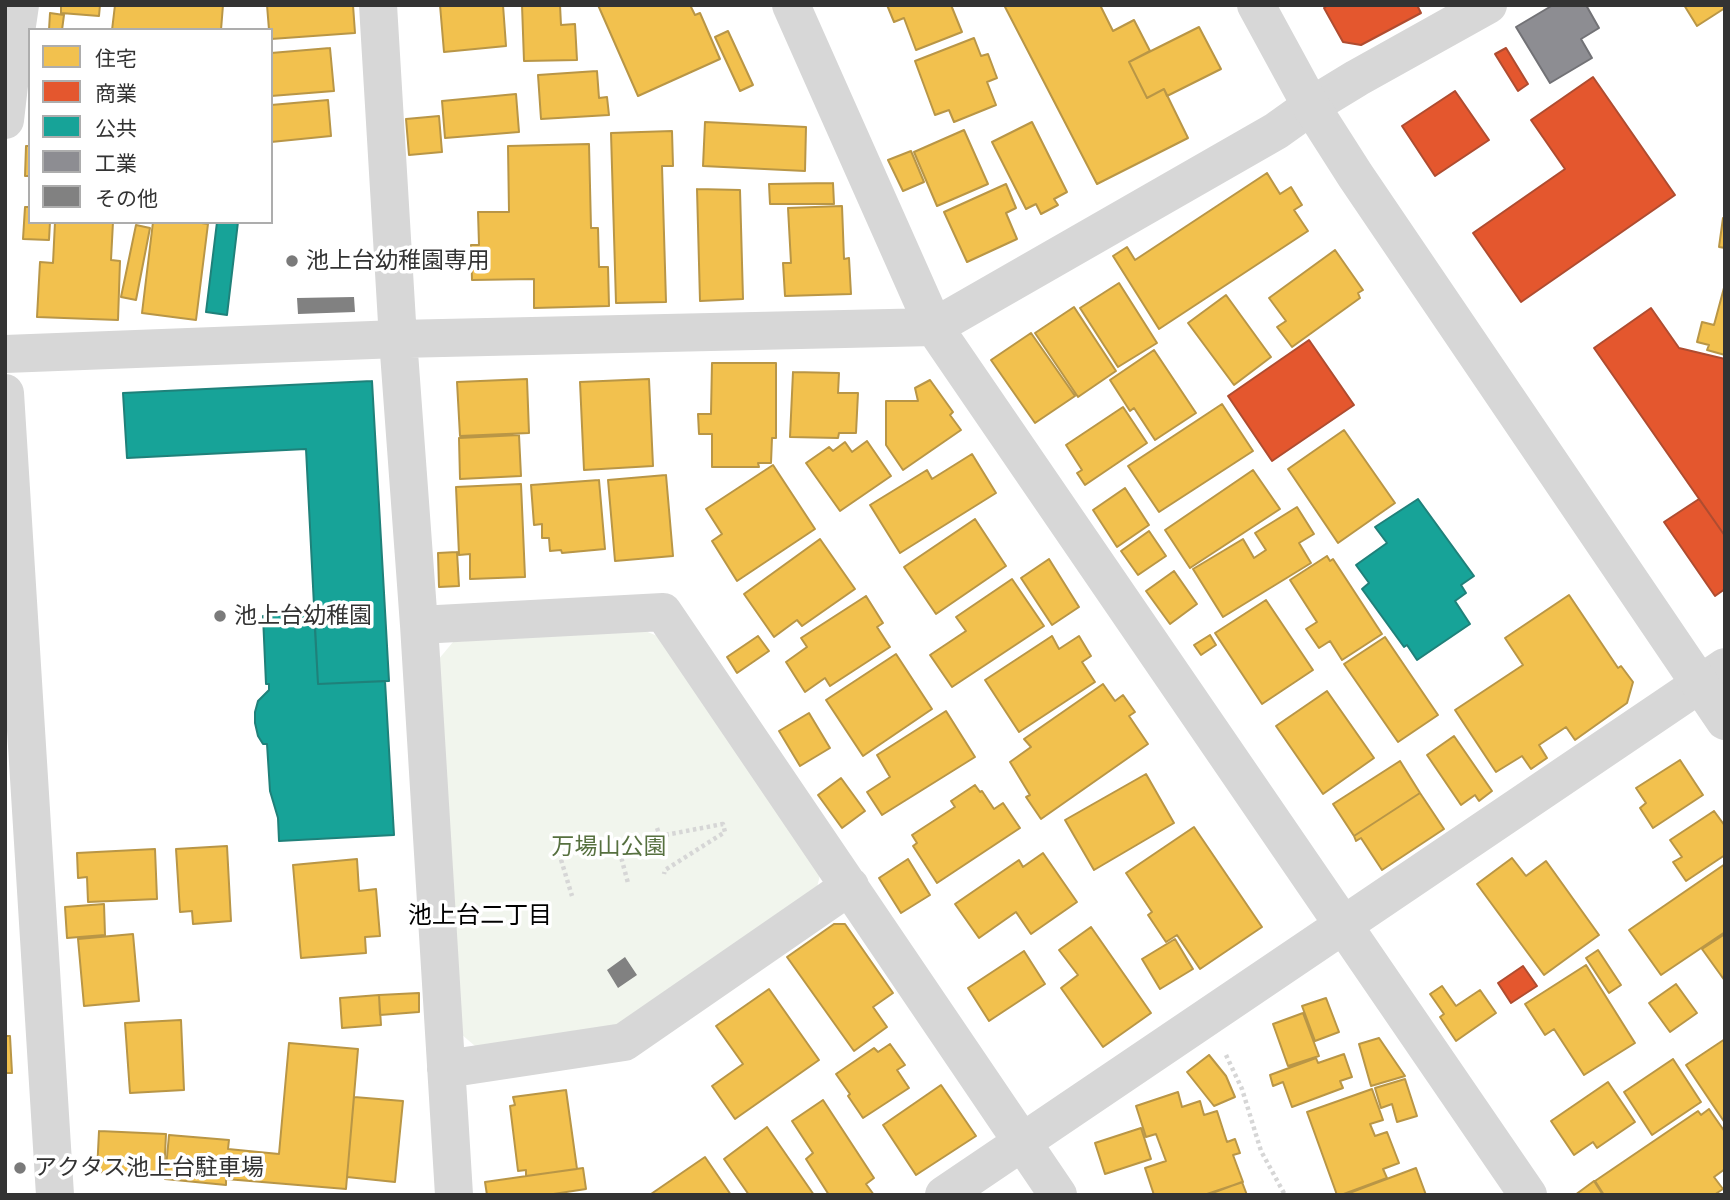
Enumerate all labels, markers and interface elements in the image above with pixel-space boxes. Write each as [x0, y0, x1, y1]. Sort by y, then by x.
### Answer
legend [28, 28, 273, 224]
text: 住宅 [95, 44, 137, 72]
text: 商業 [95, 79, 137, 107]
text: 公共 [95, 114, 137, 142]
text: 工業 [95, 149, 137, 177]
text: その他 [95, 184, 158, 212]
place label: 池上台幼稚園専用 [306, 247, 490, 275]
marker: 池上台幼稚園専用 [284, 253, 300, 269]
place label: 池上台幼稚園 [234, 602, 372, 630]
marker: 池上台幼稚園 [212, 608, 228, 624]
park label: 万場山公園 [552, 833, 666, 861]
district label: 池上台二丁目 [408, 902, 552, 930]
place label: アクタス池上台駐車場 [34, 1154, 264, 1182]
marker: アクタス池上台駐車場 [12, 1160, 28, 1176]

